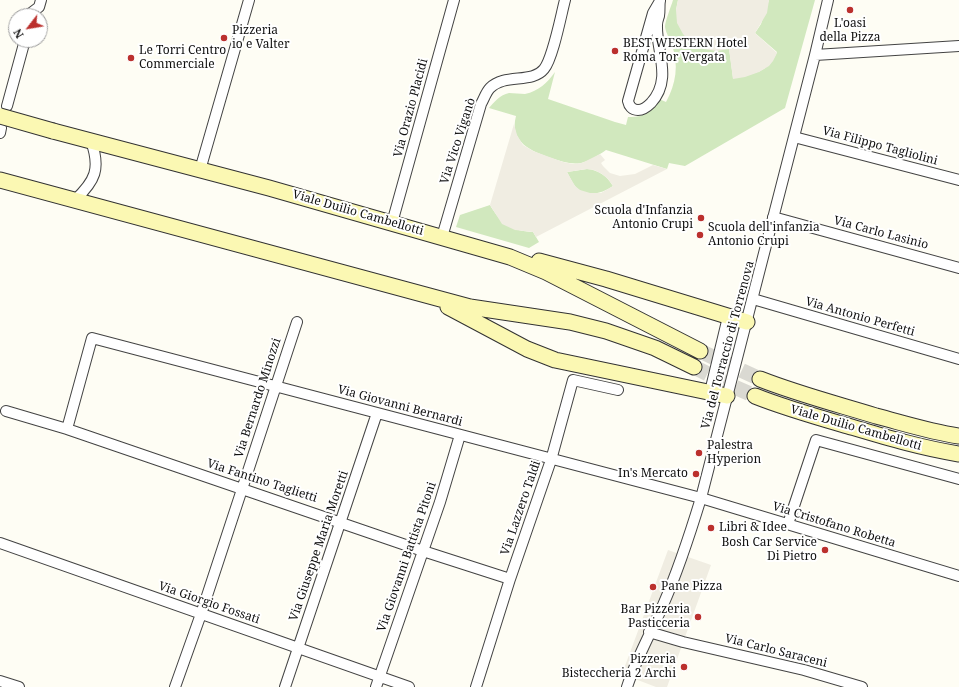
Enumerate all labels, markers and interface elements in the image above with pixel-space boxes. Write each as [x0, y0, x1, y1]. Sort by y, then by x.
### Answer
marker: L'oasi della Pizza [845, 5, 855, 15]
north arrow [8, 8, 48, 48]
place label: L'oasi della Pizza [819, 17, 881, 45]
place label: Pizzeria io e Valter [232, 24, 290, 52]
text: N [9, 26, 27, 42]
marker: Pizzeria io e Valter [219, 33, 229, 43]
place label: BEST WESTERN Hotel Roma Tor Vergata [623, 37, 747, 65]
place label: Le Torri Centro Commerciale [139, 44, 226, 72]
marker: BEST WESTERN Hotel Roma Tor Vergata [610, 46, 620, 56]
marker: Le Torri Centro Commerciale [126, 53, 136, 63]
street label: Via Orazio Placidi [391, 57, 431, 159]
street label: Via Vico Viganò [437, 96, 479, 186]
street label: Via Filippo Tagliolini [821, 124, 939, 168]
street label: Viale Duilio Cambellotti [291, 187, 425, 239]
place label: Scuola d'Infanzia Antonio Crupi [595, 204, 693, 232]
marker: Scuola d'Infanzia Antonio Crupi [696, 213, 706, 223]
street label: Via Carlo Lasinio [832, 213, 930, 253]
place label: Scuola dell'infanzia Antonio Crupi [708, 221, 820, 249]
marker: Scuola dell'infanzia Antonio Crupi [695, 230, 705, 240]
street label: Via del Torraccio di Torrenova [699, 259, 757, 431]
street label: Via Antonio Perfetti [804, 294, 916, 340]
street label: Via Bernardo Minozzi [232, 336, 284, 460]
street label: Via Giovanni Bernardi [336, 382, 464, 430]
street label: Viale Duilio Cambellotti [789, 402, 923, 454]
place label: Palestra Hyperion [707, 439, 761, 467]
marker: Palestra Hyperion [694, 448, 704, 458]
street label: Via Fantino Taglietti [205, 456, 319, 506]
street label: Via Lazzero Taldi [498, 459, 544, 557]
place label: In's Mercato [618, 467, 688, 481]
street label: Via Giuseppe Maria Moretti [286, 469, 352, 623]
marker: In's Mercato [691, 469, 701, 479]
street label: Via Giovanni Battista Pitoni [375, 480, 439, 634]
street label: Via Cristofano Robetta [771, 499, 897, 551]
place label: Libri & Idee [719, 521, 787, 535]
marker: Libri & Idee [706, 523, 716, 533]
place label: Bosh Car Service Di Pietro [721, 536, 817, 564]
marker: Bosh Car Service Di Pietro [820, 545, 830, 555]
street label: Via Giorgio Fossati [156, 579, 262, 627]
place label: Pane Pizza [661, 580, 722, 594]
marker: Pane Pizza [648, 582, 658, 592]
place label: Bar Pizzeria Pasticceria [621, 603, 690, 631]
marker: Bar Pizzeria Pasticceria [693, 612, 703, 622]
street label: Via Carlo Saraceni [723, 631, 829, 671]
place label: Pizzeria Bisteccheria 2 Archi [562, 653, 676, 681]
marker: Pizzeria Bisteccheria 2 Archi [679, 662, 689, 672]

